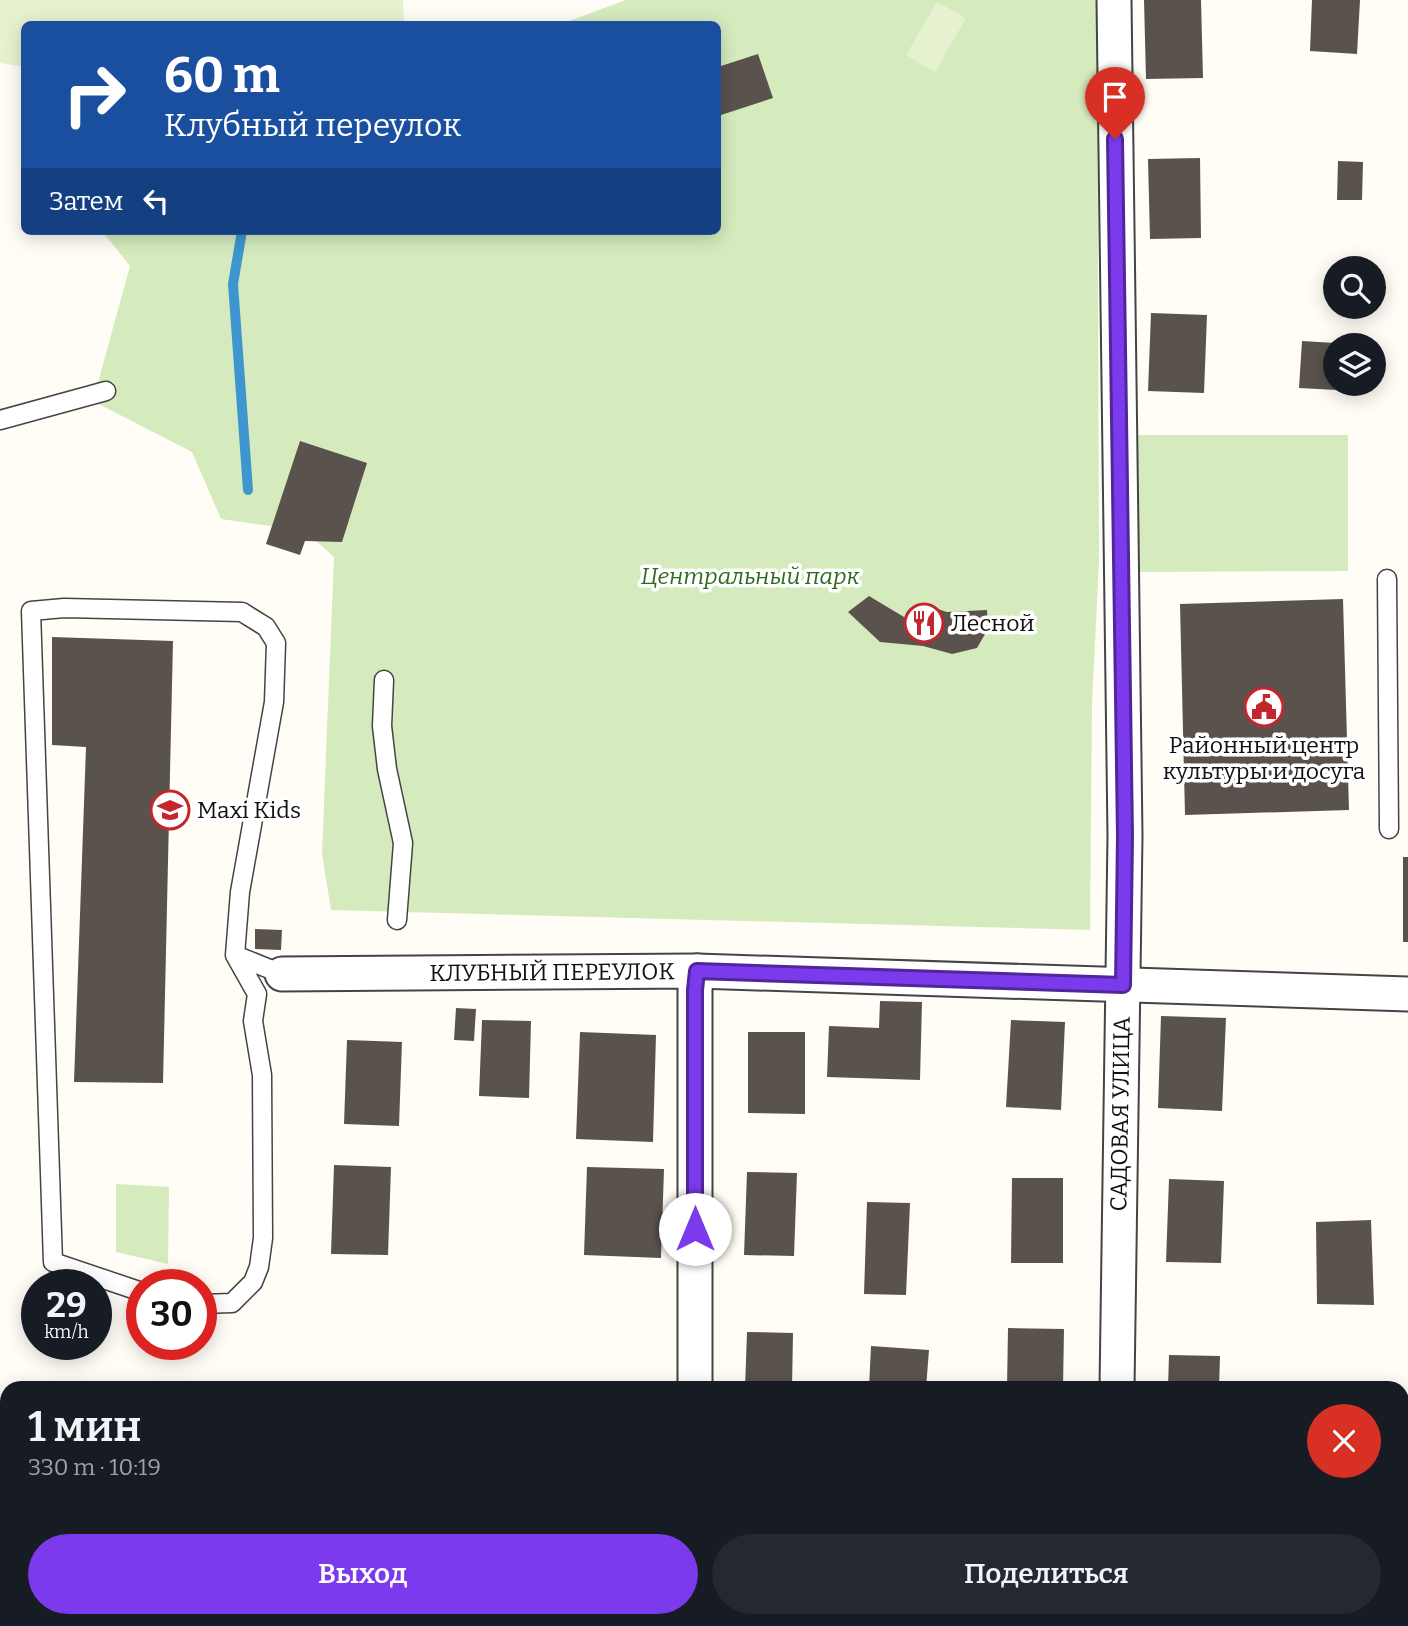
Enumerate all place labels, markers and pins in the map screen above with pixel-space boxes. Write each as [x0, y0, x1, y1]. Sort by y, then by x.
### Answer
pin [1085, 67, 1145, 139]
restaurant icon: Лесной [903, 602, 945, 644]
place label: Лесной [951, 609, 1035, 637]
public building icon: Районный центр культуры и досуга [1243, 686, 1285, 728]
place label: Районный центр культуры и досуга [1163, 731, 1366, 785]
school or university icon: Maxi Kids [149, 789, 191, 831]
place label: Maxi Kids [197, 796, 301, 824]

